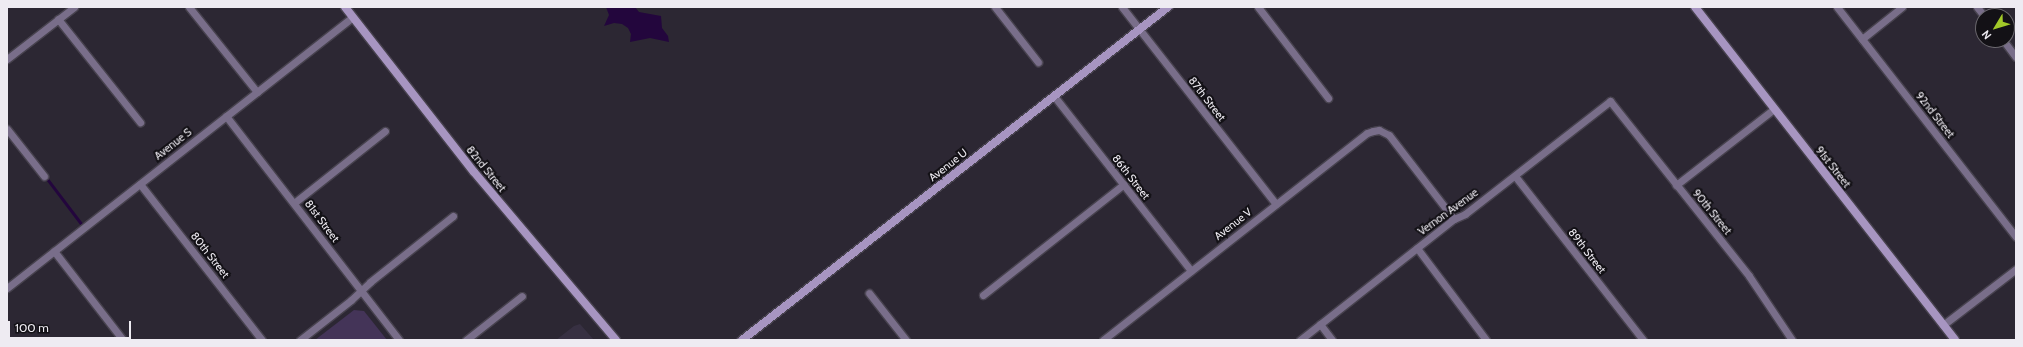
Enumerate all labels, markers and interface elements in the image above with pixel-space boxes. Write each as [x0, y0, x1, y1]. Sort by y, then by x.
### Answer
north arrow [1975, 8, 2015, 48]
text: N [1978, 27, 1994, 42]
street label: 87th Street [1186, 74, 1228, 124]
street label: 92nd Street [1913, 89, 1957, 141]
street label: Avenue S [152, 125, 194, 163]
street label: 82nd Street [463, 143, 509, 195]
street label: 91st Street [1813, 144, 1853, 190]
street label: Avenue U [926, 146, 970, 184]
street label: 86th Street [1109, 152, 1153, 202]
street label: Vernon Avenue [1415, 186, 1481, 238]
street label: 90th Street [1690, 187, 1734, 237]
street label: 81st Street [302, 197, 342, 245]
street label: Avenue V [1212, 205, 1254, 243]
street label: 89th Street [1565, 226, 1609, 276]
street label: 80th Street [188, 229, 232, 281]
scale bar [10, 313, 133, 339]
text: 100 m [15, 320, 49, 335]

